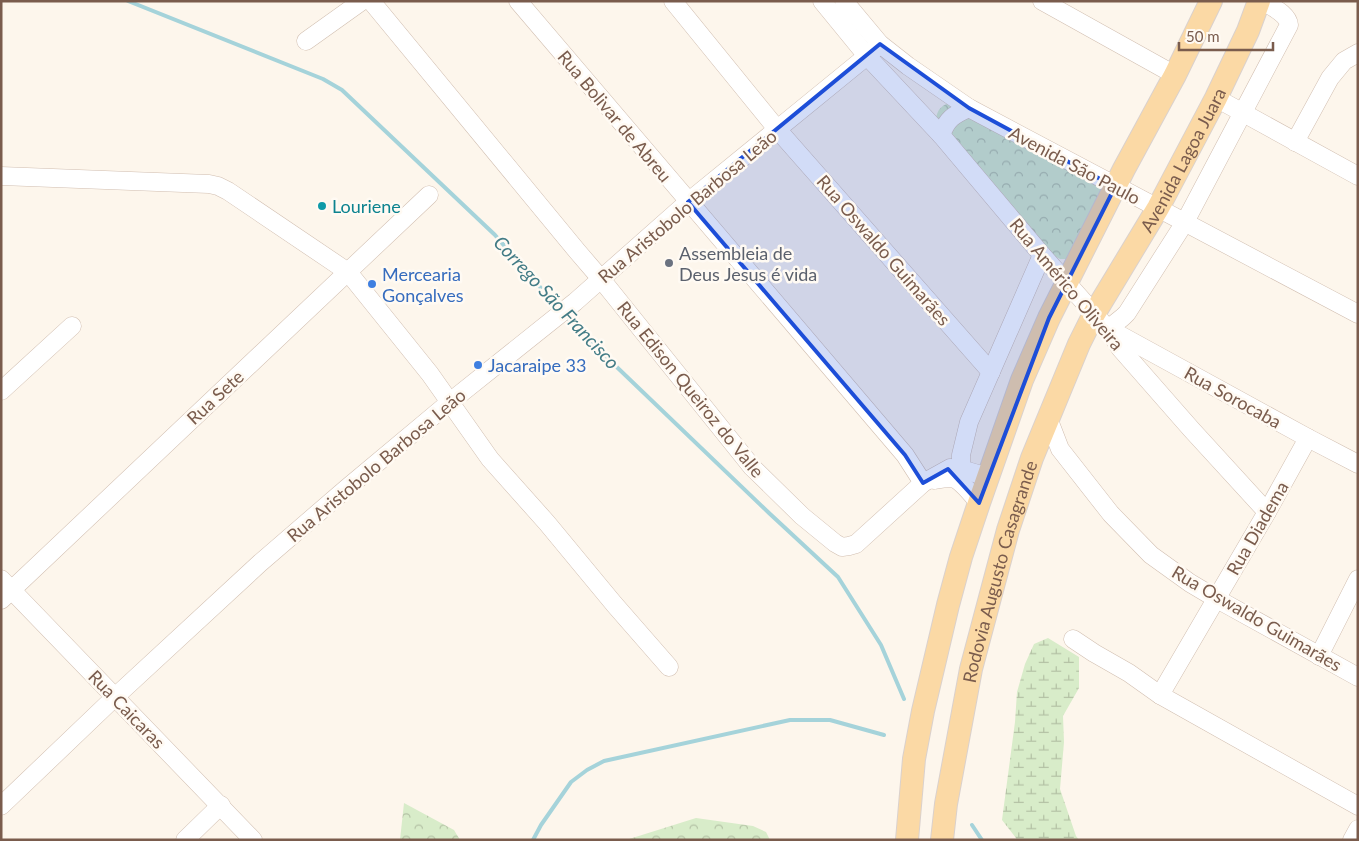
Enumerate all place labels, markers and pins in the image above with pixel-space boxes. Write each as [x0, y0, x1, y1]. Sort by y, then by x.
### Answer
place label: Louriene [332, 195, 401, 217]
marker: Louriene [316, 200, 328, 212]
place label: Assembleia de Deus Jesus é vida [679, 242, 817, 285]
marker: Assembleia de Deus Jesus é vida [663, 257, 675, 269]
place label: Mercearia Gonçalves [382, 263, 464, 306]
marker: Mercearia Gonçalves [366, 278, 378, 290]
place label: Jacaraipe 33 [488, 354, 587, 376]
marker: Jacaraipe 33 [472, 359, 484, 371]

